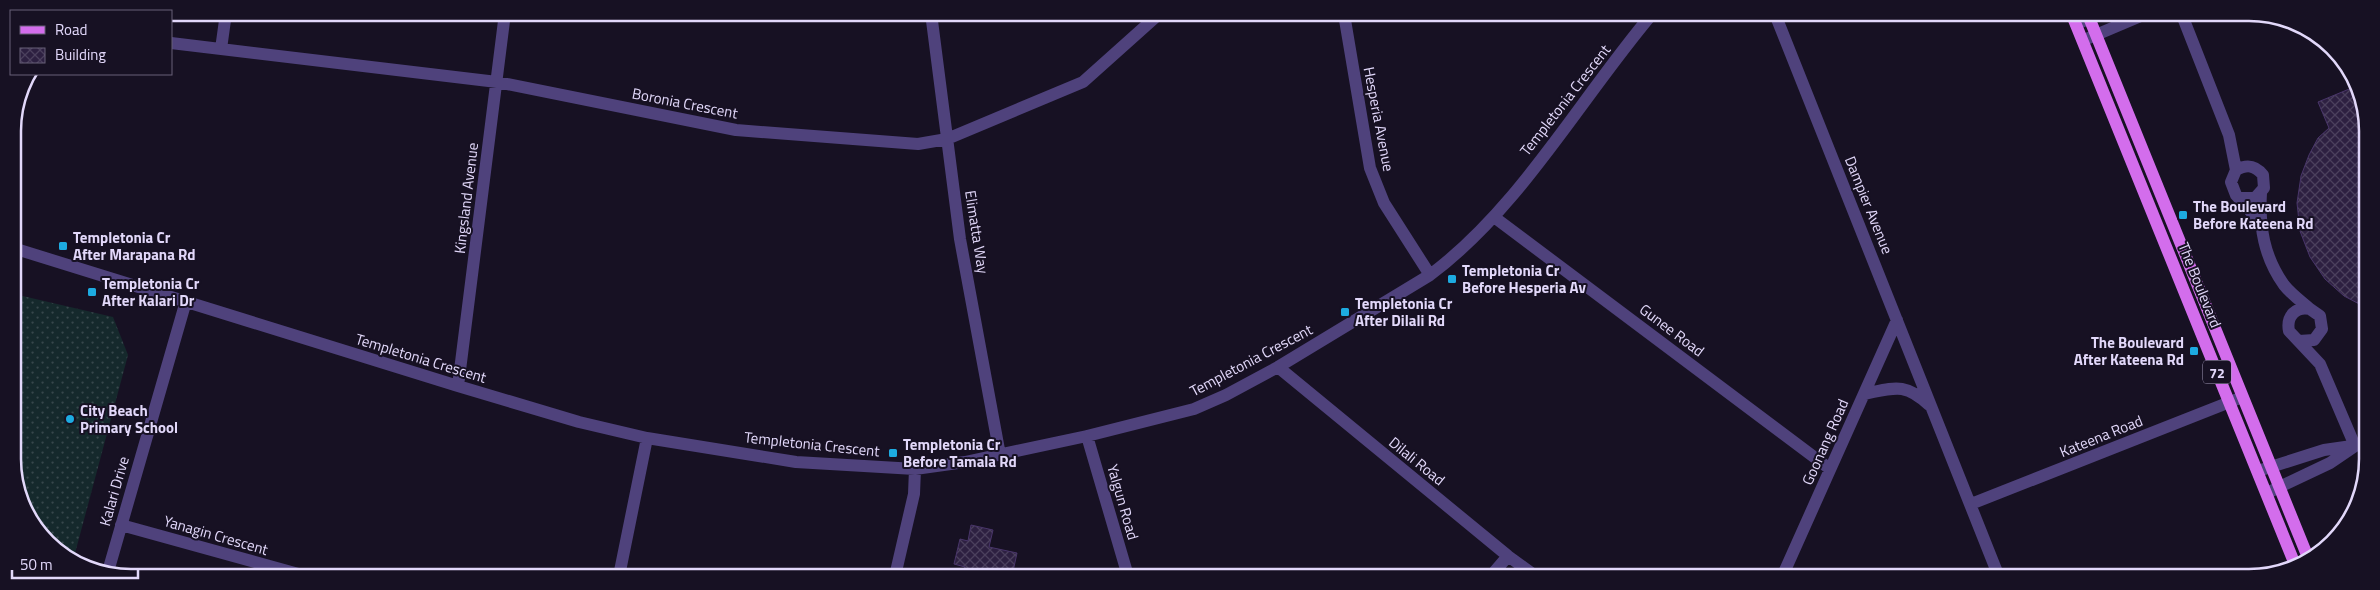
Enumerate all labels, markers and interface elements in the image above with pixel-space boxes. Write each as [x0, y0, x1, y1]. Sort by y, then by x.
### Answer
legend [10, 10, 172, 75]
text: Road [55, 18, 87, 41]
street label: Templetonia Crescent [1514, 39, 1616, 161]
text: Building [55, 43, 106, 66]
street label: Hesperia Avenue [1358, 65, 1400, 173]
street label: Boronia Crescent [630, 81, 741, 125]
street label: Kingsland Avenue [448, 141, 484, 255]
street label: Dampier Avenue [1839, 153, 1899, 257]
street label: Elimatta Way [959, 189, 995, 275]
place label: The Boulevard Before Kateena Rd [2193, 195, 2314, 235]
marker: The Boulevard Before Kateena Rd [2177, 209, 2189, 221]
place label: Templetonia Cr After Marapana Rd [73, 226, 196, 266]
street label: The Boulevard [2172, 239, 2228, 331]
marker: Templetonia Cr After Marapana Rd [57, 240, 69, 252]
place label: Templetonia Cr Before Hesperia Av [1462, 259, 1586, 299]
place label: Templetonia Cr After Kalari Dr [102, 272, 200, 312]
marker: Templetonia Cr Before Hesperia Av [1446, 273, 1458, 285]
marker: Templetonia Cr After Kalari Dr [86, 286, 98, 298]
place label: Templetonia Cr After Dilali Rd [1355, 292, 1453, 332]
street label: Gunee Road [1635, 298, 1709, 362]
marker: Templetonia Cr After Dilali Rd [1339, 306, 1351, 318]
street label: Templetonia Crescent [1186, 318, 1317, 402]
street label: Templetonia Crescent [353, 327, 490, 389]
place label: The Boulevard After Kateena Rd [2074, 331, 2184, 371]
marker: The Boulevard After Kateena Rd [2188, 345, 2200, 357]
road number: 72 [2203, 361, 2231, 384]
street label: Goonang Road [1796, 395, 1854, 489]
place label: City Beach Primary School [80, 399, 178, 439]
street label: Kateena Road [2056, 409, 2146, 463]
marker: City Beach Primary School [64, 413, 76, 425]
street label: Templetonia Crescent [743, 425, 881, 463]
street label: Dilali Road [1384, 431, 1450, 491]
place label: Templetonia Cr Before Tamala Rd [903, 433, 1017, 473]
marker: Templetonia Cr Before Tamala Rd [887, 447, 899, 459]
street label: Kalari Drive [93, 453, 135, 529]
street label: Yalgun Road [1101, 462, 1145, 542]
street label: Yanagin Crescent [161, 509, 272, 561]
scale bar [12, 548, 139, 580]
text: 50 m [20, 553, 53, 576]

